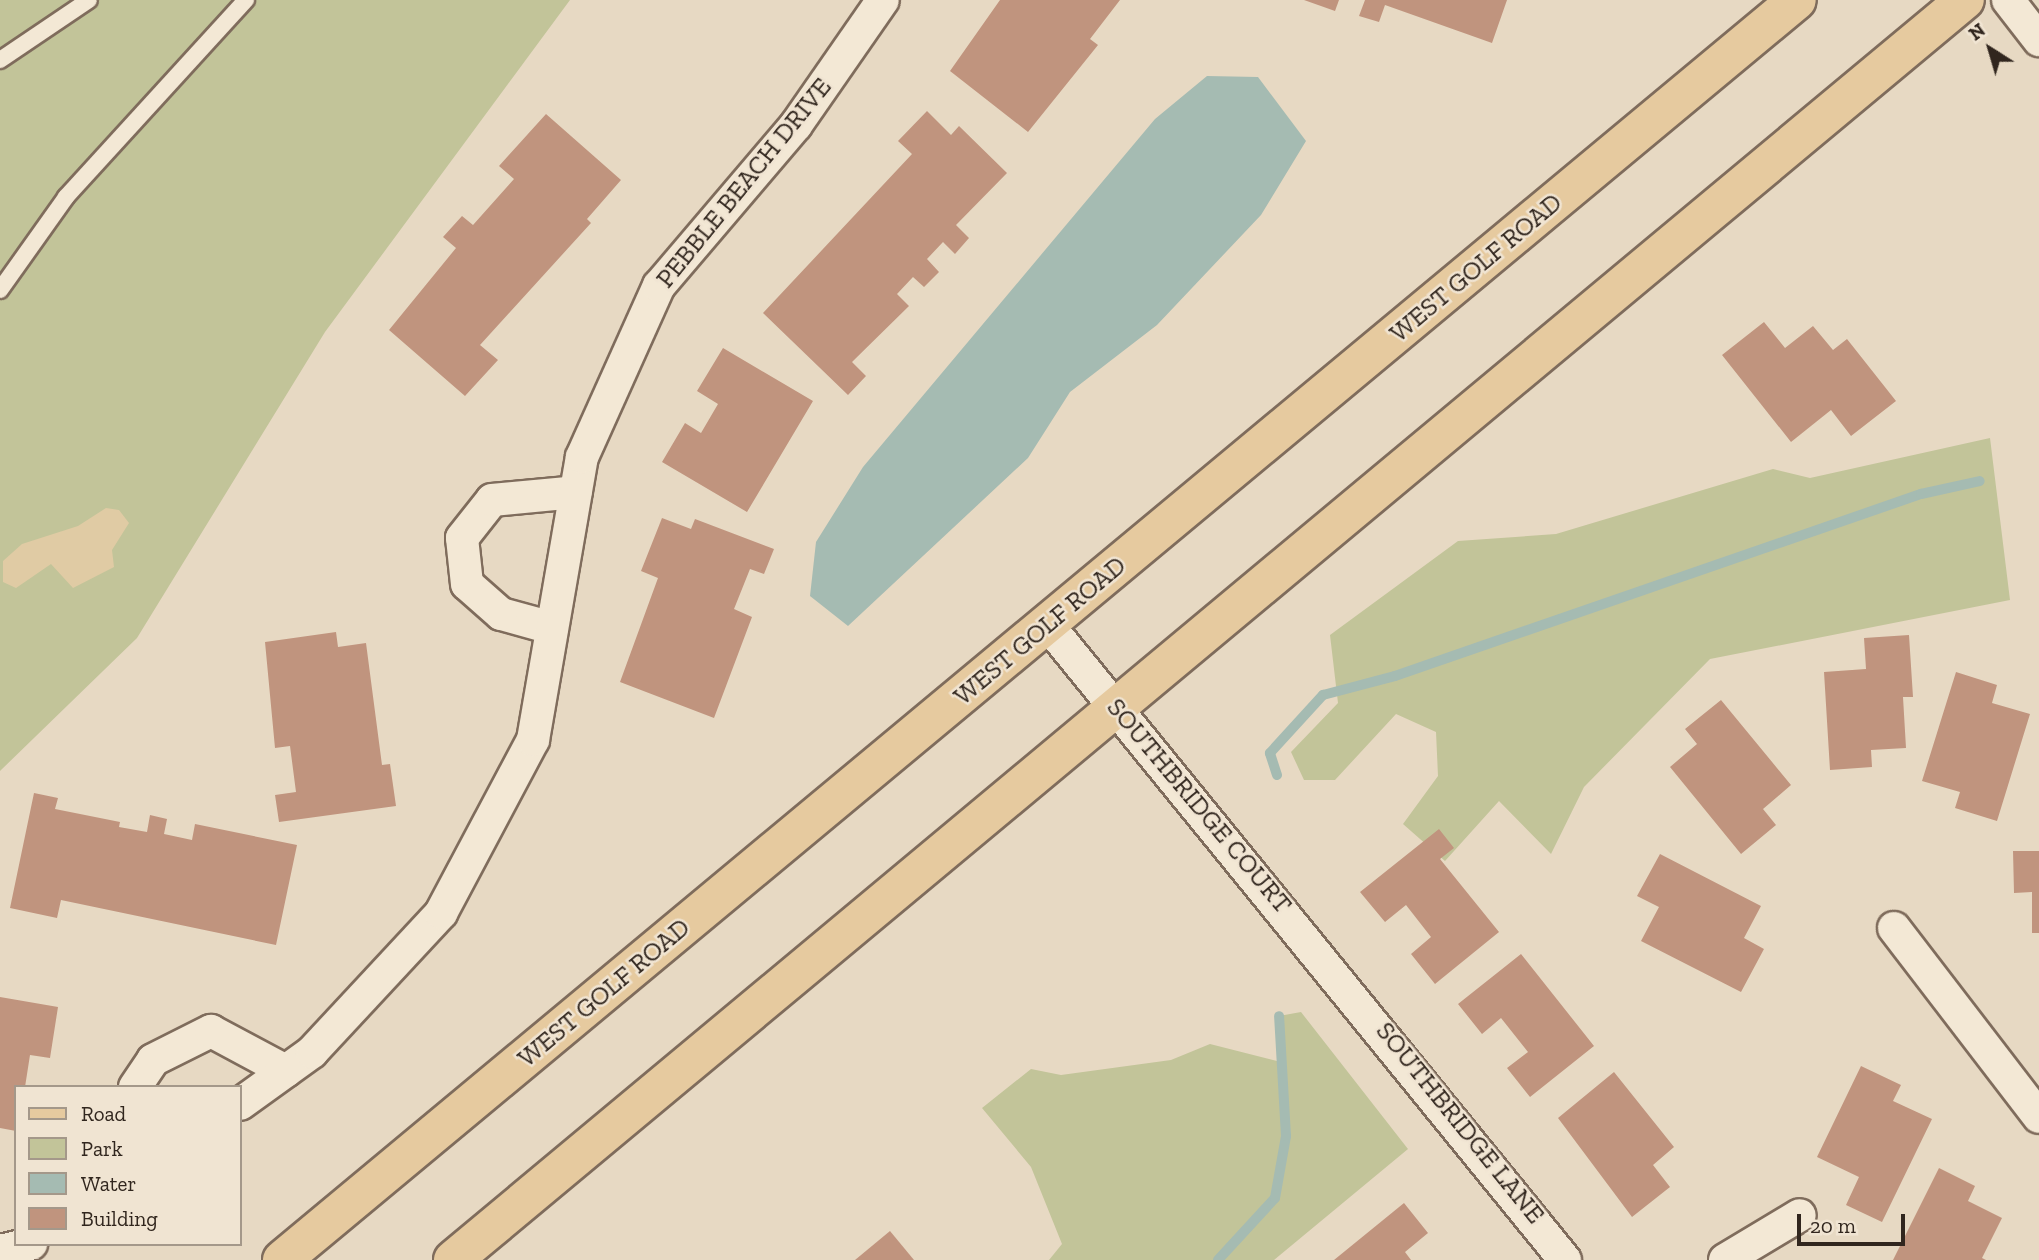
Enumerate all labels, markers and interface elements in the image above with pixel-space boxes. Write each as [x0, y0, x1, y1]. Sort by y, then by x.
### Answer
north arrow [1955, 14, 2025, 84]
text: N [1964, 18, 1990, 45]
street label: PEBBLE BEACH DRIVE [650, 72, 838, 294]
street label: WEST GOLF ROAD [1383, 187, 1569, 349]
street label: WEST GOLF ROAD [947, 550, 1133, 712]
street label: SOUTHBRIDGE COURT [1100, 692, 1298, 920]
street label: WEST GOLF ROAD [511, 912, 697, 1074]
street label: SOUTHBRIDGE LANE [1369, 1016, 1551, 1230]
legend [14, 1085, 242, 1246]
text: Road [81, 1101, 126, 1126]
text: Park [81, 1136, 123, 1161]
text: Water [81, 1171, 136, 1196]
scale bar [1801, 1200, 1910, 1244]
text: Building [81, 1206, 158, 1231]
text: 20 m [1810, 1213, 1856, 1238]

